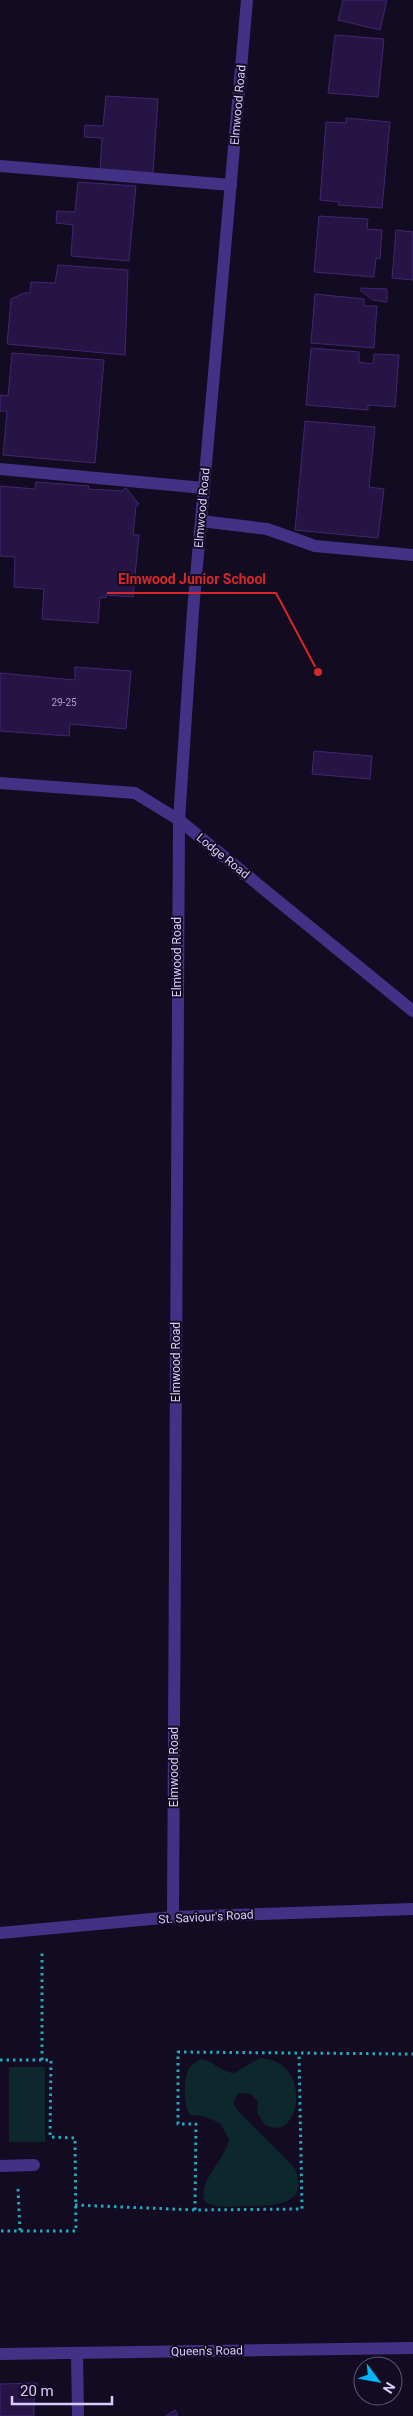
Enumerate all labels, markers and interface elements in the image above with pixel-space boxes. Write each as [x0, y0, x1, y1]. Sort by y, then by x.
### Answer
street label: Elmwood Road [228, 64, 248, 146]
street label: Elmwood Road [192, 467, 212, 549]
callout: Elmwood Junior School [107, 564, 276, 593]
text: Elmwood Junior School [118, 571, 266, 587]
house number: 29-25 [51, 697, 77, 708]
street label: Lodge Road [194, 831, 252, 881]
street label: Elmwood Road [170, 917, 184, 997]
street label: Elmwood Road [169, 1322, 183, 1402]
street label: Elmwood Road [167, 1727, 181, 1807]
street label: St. Saviour's Road [158, 1908, 254, 1926]
street label: Queen's Road [171, 2343, 243, 2359]
north arrow [353, 2356, 403, 2406]
scale bar [12, 2374, 112, 2406]
text: N [380, 2379, 398, 2396]
text: 20 m [20, 2382, 54, 2400]

